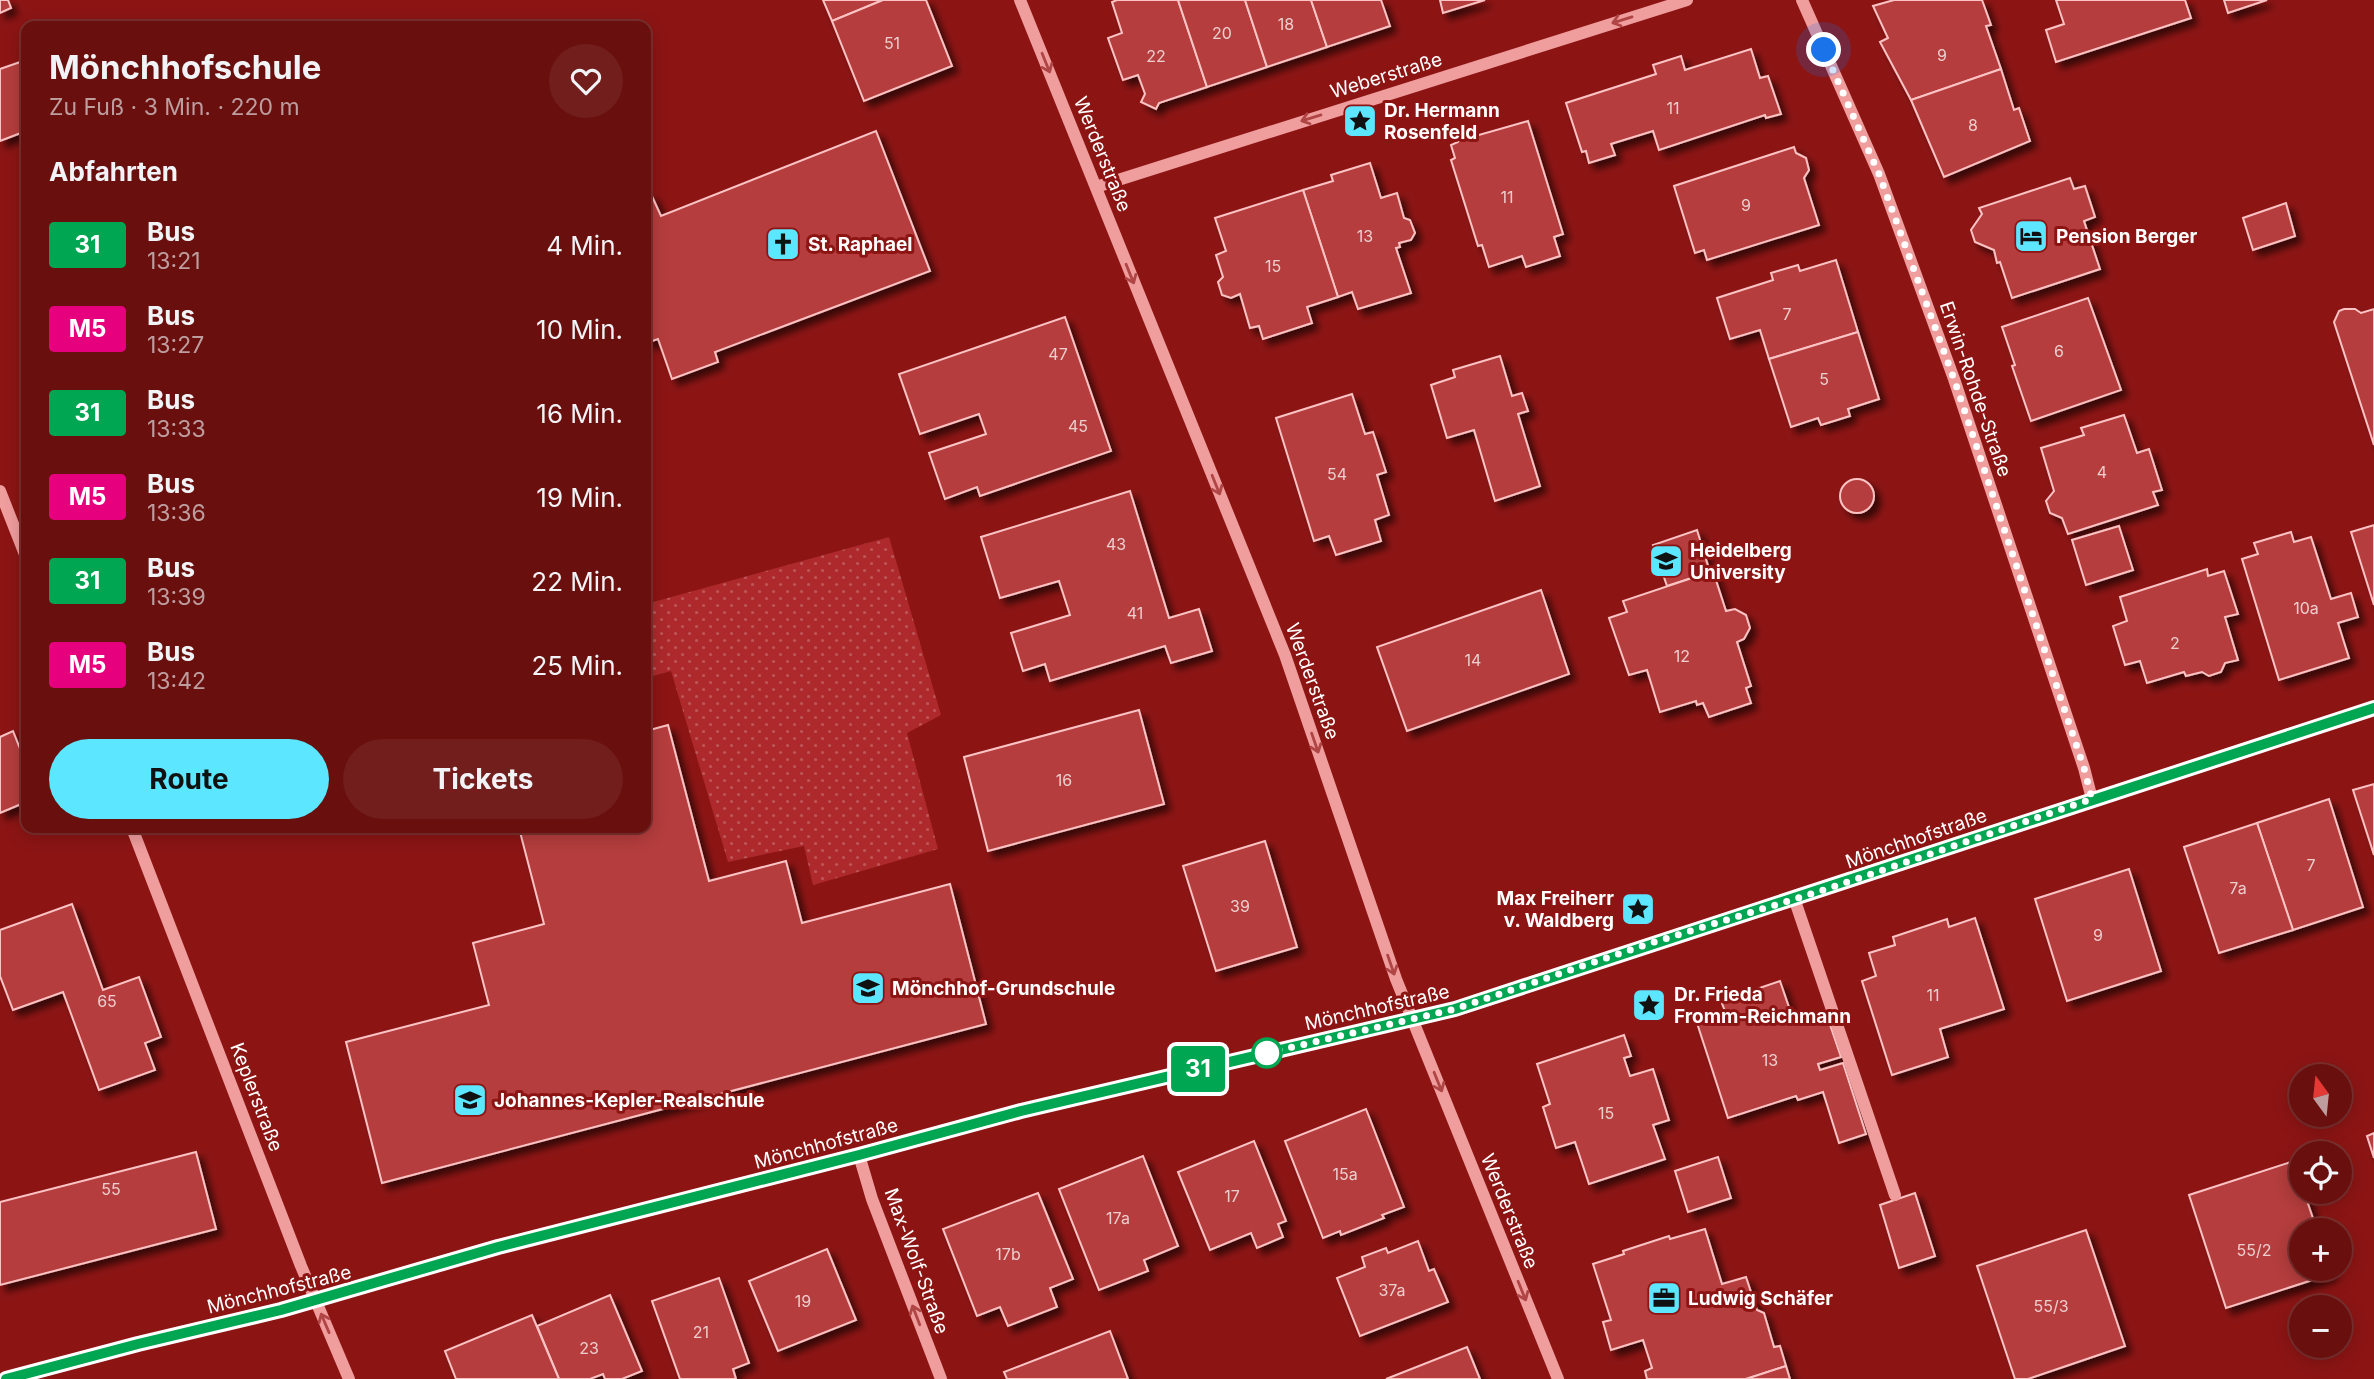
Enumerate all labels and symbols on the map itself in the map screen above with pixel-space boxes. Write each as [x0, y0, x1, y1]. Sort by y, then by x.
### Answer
house number: 18 [1278, 14, 1294, 34]
one-way arrow [1611, 15, 1633, 28]
house number: 20 [1212, 23, 1232, 43]
your location [1806, 32, 1841, 67]
house number: 51 [884, 33, 900, 53]
house number: 9 [1937, 45, 1947, 65]
house number: 22 [1146, 46, 1166, 66]
street label: Weberstraße [1328, 48, 1445, 103]
one-way arrow [1040, 52, 1053, 73]
street label: Werderstraße [1069, 93, 1136, 215]
house number: 11 [1666, 98, 1680, 118]
place label: Dr. Hermann Rosenfeld [1384, 99, 1500, 144]
place icon: Dr. Hermann Rosenfeld [1341, 102, 1379, 140]
one-way arrow [1301, 113, 1323, 125]
house number: 8 [1968, 115, 1978, 135]
house number: 11 [1500, 187, 1514, 207]
house number: 9 [1741, 195, 1751, 215]
hotel icon: Pension Berger [2012, 217, 2050, 255]
church icon: St. Raphael [764, 225, 802, 263]
place label: Pension Berger [2056, 225, 2198, 248]
house number: 13 [1357, 226, 1373, 246]
place label: St. Raphael [808, 233, 912, 256]
house number: 15 [1265, 256, 1281, 276]
one-way arrow [1125, 263, 1138, 285]
street label: Erwin-Rohde-Straße [1935, 298, 2016, 480]
house number: 7 [1782, 304, 1792, 324]
house number: 6 [2054, 341, 2064, 361]
house number: 47 [1048, 344, 1068, 364]
house number: 5 [1819, 369, 1829, 389]
house number: 45 [1068, 416, 1088, 436]
house number: 4 [2097, 462, 2107, 482]
house number: 54 [1327, 464, 1347, 484]
one-way arrow [1211, 474, 1224, 495]
house number: 43 [1106, 534, 1126, 554]
place label: Heidelberg University [1690, 539, 1792, 584]
school or university icon: Heidelberg University [1647, 542, 1685, 580]
house number: 10a [2293, 598, 2319, 618]
house number: 41 [1127, 603, 1143, 623]
street label: Werderstraße [1281, 620, 1344, 743]
house number: 2 [2170, 633, 2180, 653]
house number: 12 [1674, 646, 1690, 666]
house number: 14 [1465, 650, 1481, 670]
one-way arrow [1309, 732, 1322, 754]
house number: 16 [1056, 770, 1072, 790]
street label: Mönchhofstraße [1842, 804, 1990, 873]
house number: 7 [2306, 855, 2316, 875]
house number: 7a [2229, 878, 2247, 898]
place label: Max Freiherr v. Waldberg [1496, 887, 1614, 932]
place icon: Max Freiherr v. Waldberg [1619, 890, 1657, 928]
house number: 39 [1230, 896, 1250, 916]
house number: 9 [2093, 925, 2103, 945]
one-way arrow [1385, 954, 1398, 976]
school or university icon: Mönchhof-Grundschule [849, 969, 887, 1007]
place label: Mönchhof-Grundschule [892, 977, 1115, 1000]
street label: Mönchhofstraße [1302, 980, 1452, 1035]
place label: Dr. Frieda Fromm-Reichmann [1674, 983, 1851, 1028]
house number: 11 [1926, 985, 1940, 1005]
place icon: Dr. Frieda Fromm-Reichmann [1630, 986, 1668, 1024]
house number: 65 [97, 991, 117, 1011]
unlabelled marker [1252, 1038, 1282, 1068]
street label: Keplerstraße [225, 1040, 288, 1155]
line badge: 31 [1166, 1046, 1230, 1092]
house number: 13 [1762, 1050, 1778, 1070]
north arrow [2289, 1064, 2352, 1127]
one-way arrow [1433, 1070, 1446, 1092]
school or university icon: Johannes-Kepler-Realschule [451, 1081, 489, 1119]
place label: Johannes-Kepler-Realschule [494, 1089, 765, 1112]
house number: 15 [1598, 1103, 1614, 1123]
street label: Mönchhofstraße [752, 1113, 901, 1174]
street label: Werderstraße [1476, 1150, 1543, 1272]
house number: 15a [1332, 1164, 1358, 1184]
house number: 55 [101, 1179, 121, 1199]
street label: Max-Wolf-Straße [879, 1185, 954, 1337]
house number: 17 [1224, 1186, 1240, 1206]
house number: 17a [1106, 1208, 1130, 1228]
house number: 55/2 [2237, 1240, 2271, 1260]
house number: 17b [995, 1244, 1021, 1264]
street label: Mönchhofstraße [205, 1260, 354, 1319]
office icon: Ludwig Schäfer [1645, 1279, 1683, 1317]
house number: 37a [1378, 1280, 1406, 1300]
one-way arrow [1516, 1280, 1529, 1302]
place label: Ludwig Schäfer [1688, 1287, 1833, 1310]
house number: 19 [795, 1291, 811, 1311]
house number: 55/3 [2033, 1296, 2069, 1316]
one-way arrow [909, 1305, 922, 1327]
one-way arrow [318, 1313, 331, 1335]
house number: 21 [693, 1322, 709, 1342]
house number: 23 [579, 1338, 599, 1358]

